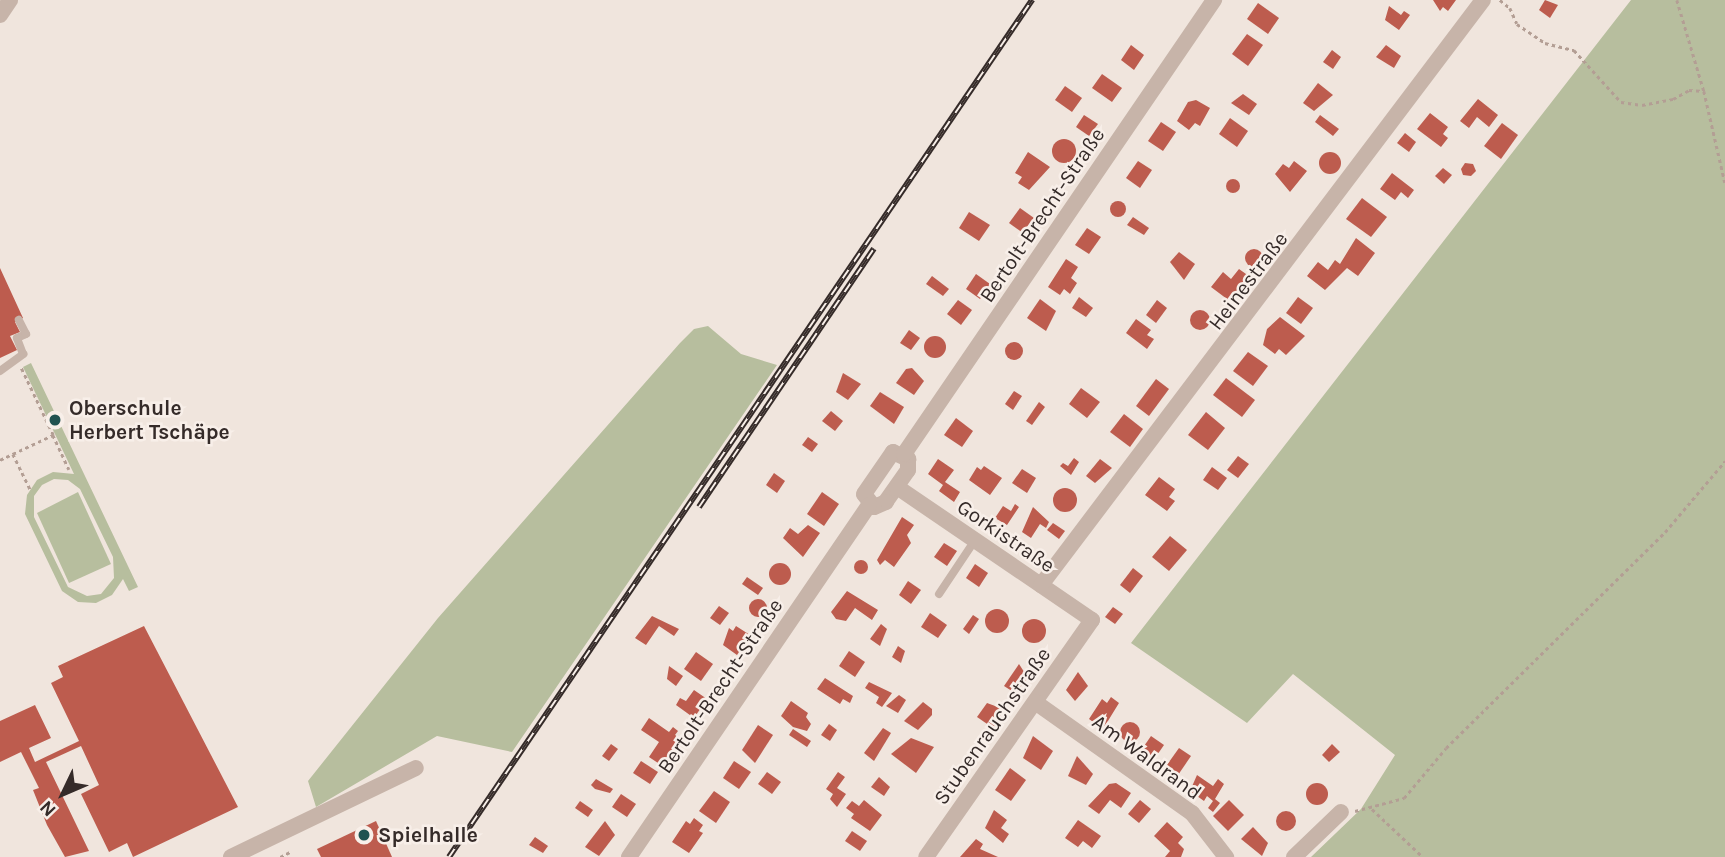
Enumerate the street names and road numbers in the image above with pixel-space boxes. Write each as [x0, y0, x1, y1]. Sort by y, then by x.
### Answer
street label: Bertolt-Brecht-Straße [974, 123, 1110, 307]
street label: Heinestraße [1203, 227, 1293, 335]
street label: Gorkistraße [952, 494, 1060, 578]
street label: Bertolt-Brecht-Straße [652, 594, 788, 778]
street label: Stubenrauchstraße [928, 642, 1056, 810]
street label: Am Waldrand [1087, 709, 1207, 805]

